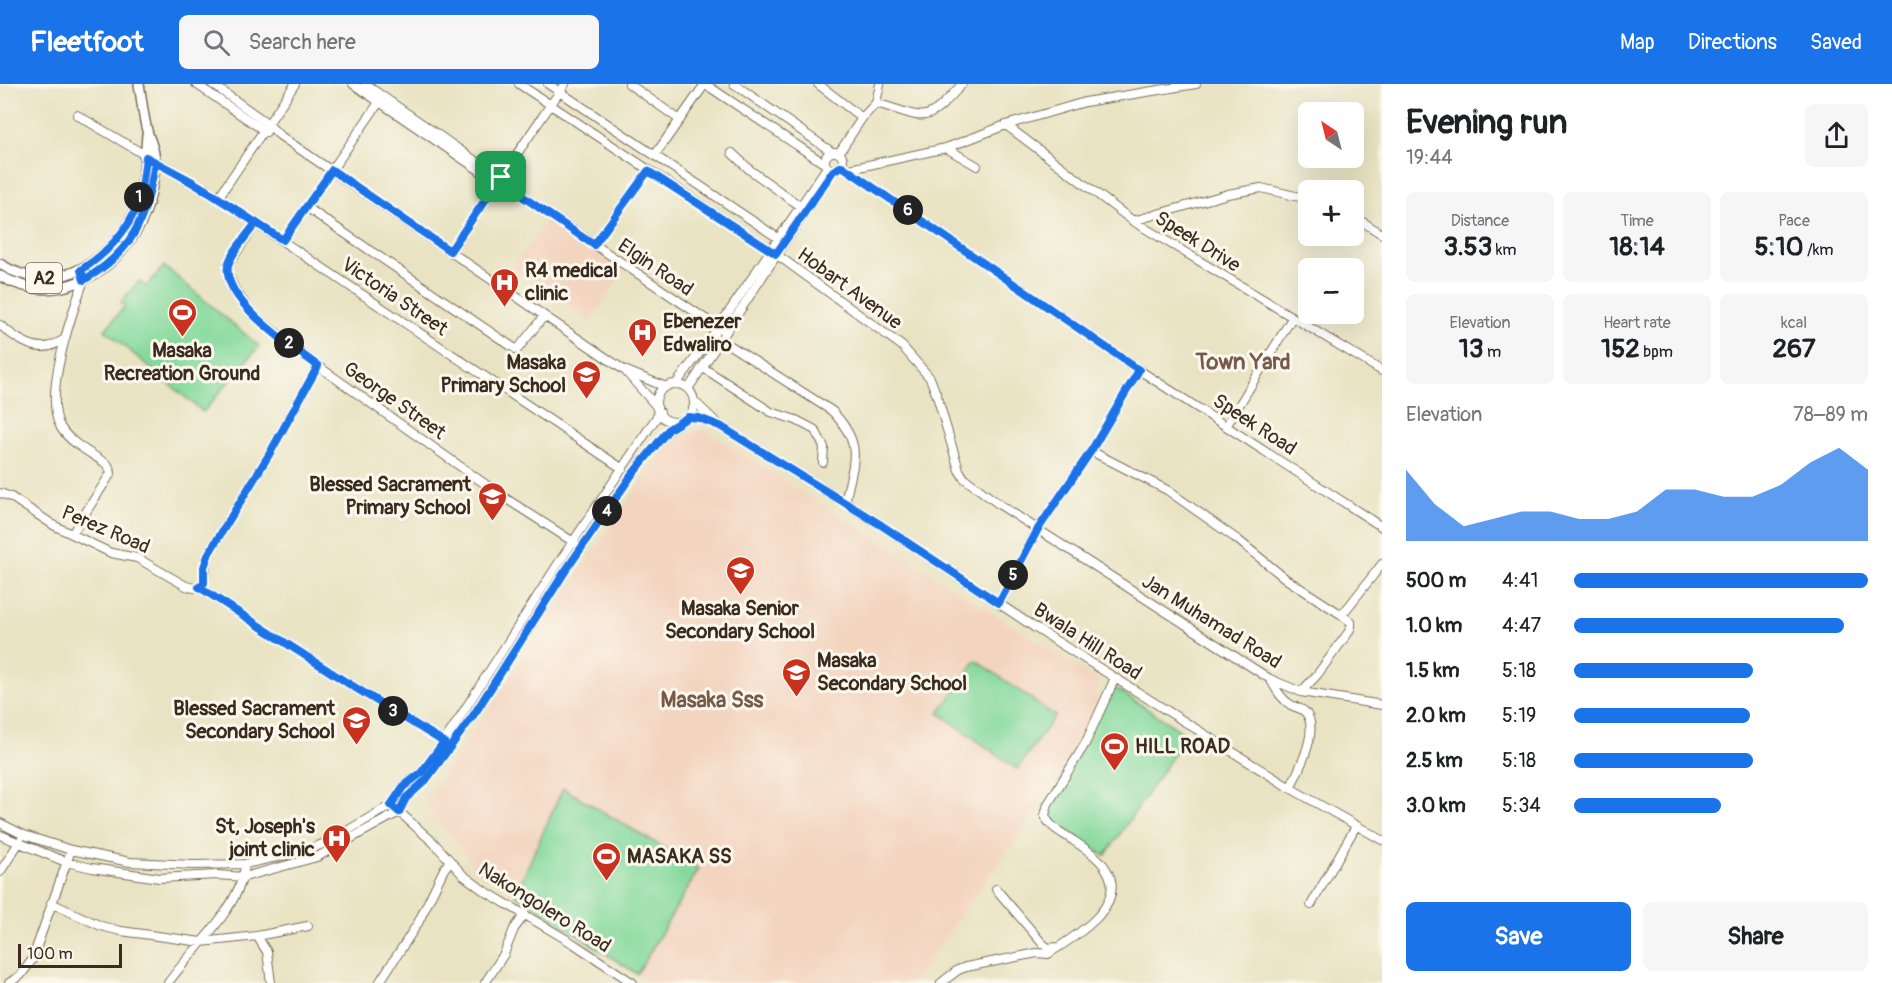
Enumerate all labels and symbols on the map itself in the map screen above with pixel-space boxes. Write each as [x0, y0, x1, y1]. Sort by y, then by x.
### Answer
north arrow [1298, 102, 1364, 168]
pin [475, 151, 526, 202]
pin: 1 [124, 182, 154, 212]
pin: 6 [893, 195, 923, 225]
street label: Speek Drive [1150, 205, 1245, 278]
street label: Elgin Road [613, 233, 698, 302]
street label: Hobart Avenue [792, 242, 907, 335]
street label: Victoria Street [337, 252, 454, 342]
place label: R4 medical clinic [524, 258, 618, 306]
road number: A2 [26, 263, 62, 293]
hospital icon: R4 medical clinic [488, 266, 520, 308]
sports icon: Masaka Recreation Ground [166, 296, 198, 338]
place label: Ebenezer Edwaliro [663, 309, 742, 357]
hospital icon: Ebenezer Edwaliro [626, 316, 658, 358]
pin: 2 [274, 328, 304, 358]
place label: Masaka Recreation Ground [104, 338, 260, 386]
district label: Town Yard [1194, 348, 1291, 376]
place label: Masaka Primary School [441, 350, 566, 398]
street label: George Street [339, 356, 452, 445]
school or university icon: Masaka Primary School [571, 358, 603, 400]
street label: Speek Road [1208, 388, 1301, 461]
place label: Blessed Sacrament Primary School [309, 472, 472, 520]
school or university icon: Blessed Sacrament Primary School [476, 480, 508, 522]
pin: 4 [592, 496, 622, 526]
street label: Perez Road [58, 500, 154, 559]
school or university icon: Masaka Senior Secondary School [724, 554, 756, 596]
pin: 5 [998, 560, 1028, 590]
street label: Jan Muhamad Road [1137, 569, 1286, 674]
place label: Masaka Senior Secondary School [665, 596, 815, 644]
street label: Bwala Hill Road [1029, 597, 1147, 686]
place label: Masaka Secondary School [817, 648, 967, 696]
school or university icon: Masaka Secondary School [780, 656, 812, 698]
district label: Masaka Sss [661, 686, 764, 714]
place label: Blessed Sacrament Secondary School [173, 696, 336, 744]
pin: 3 [378, 696, 408, 726]
school or university icon: Blessed Sacrament Secondary School [340, 704, 372, 746]
sports icon: HILL ROAD [1098, 730, 1130, 772]
place label: HILL ROAD [1135, 734, 1230, 759]
place label: St, Joseph's joint clinic [215, 814, 315, 862]
hospital icon: St, Joseph's joint clinic [320, 822, 352, 864]
sports icon: MASAKA SS [590, 840, 622, 882]
place label: MASAKA SS [627, 844, 732, 869]
street label: Nakongolero Road [474, 857, 616, 958]
scale bar [18, 941, 122, 968]

